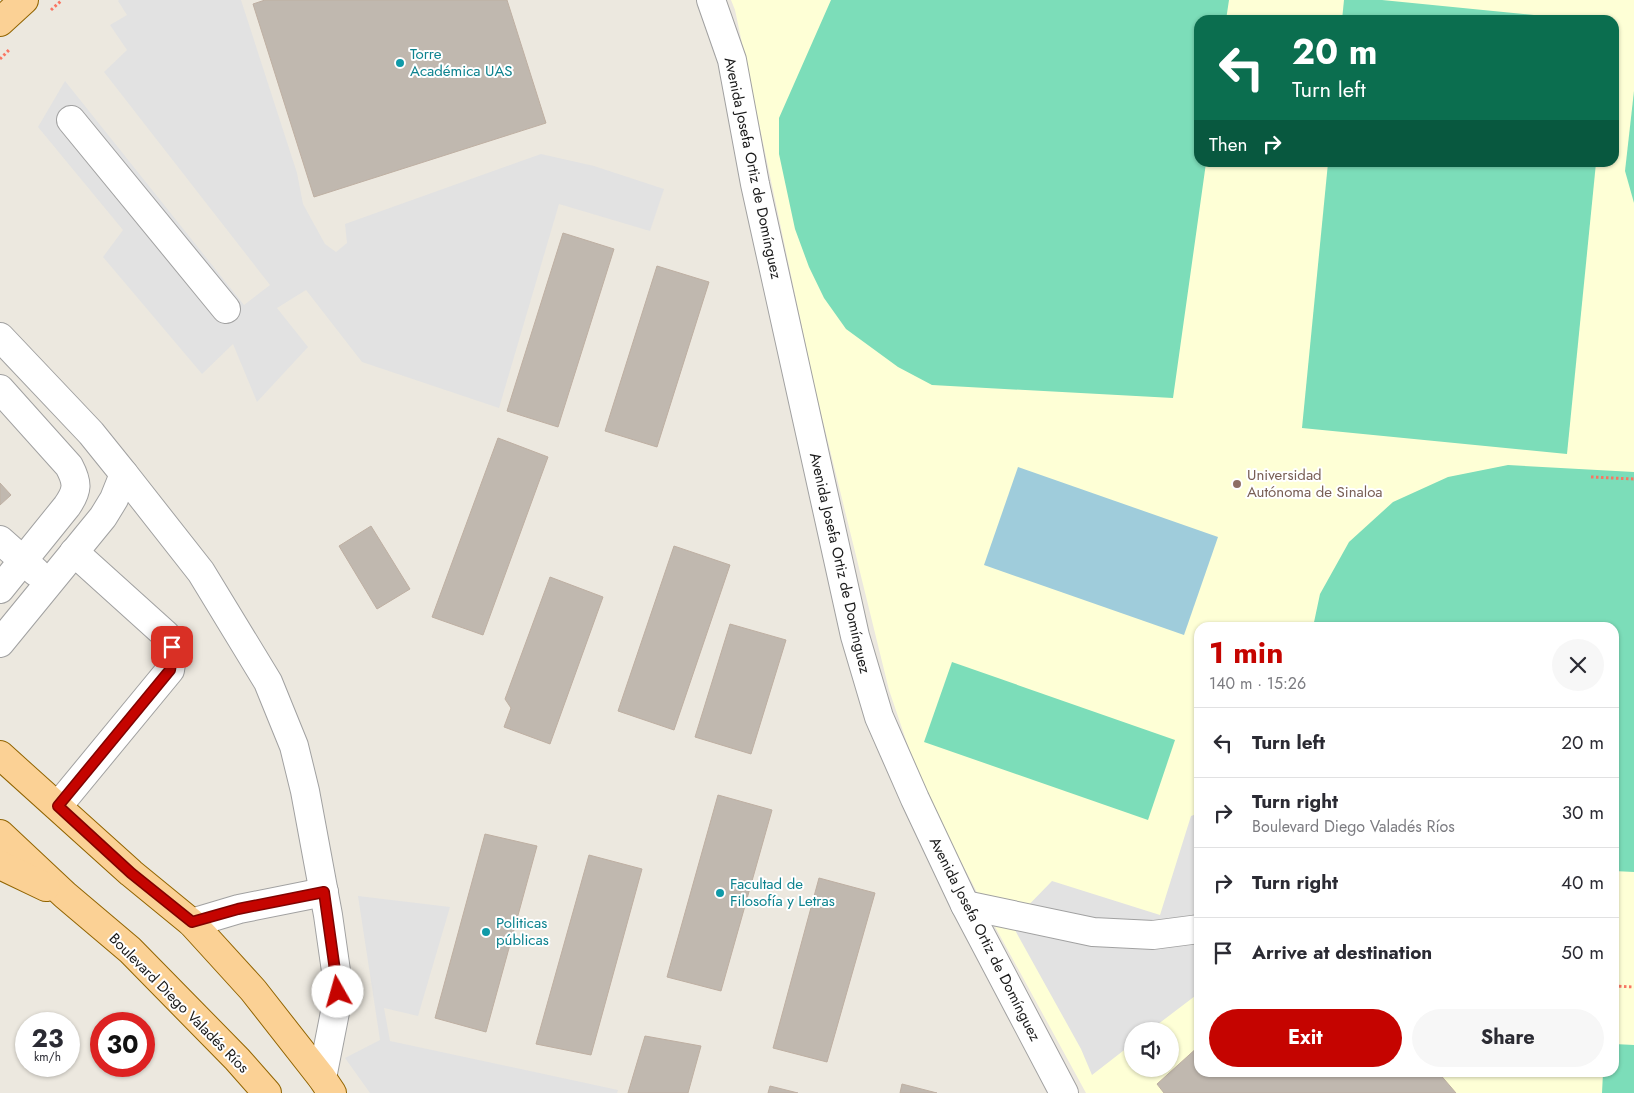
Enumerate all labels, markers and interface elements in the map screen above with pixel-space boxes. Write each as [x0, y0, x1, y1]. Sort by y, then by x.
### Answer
text: 20 m [1292, 27, 1377, 77]
icon: left [1209, 35, 1274, 100]
place label: Torre Académica UAS [410, 43, 513, 82]
street label: Avenida Josefa Ortiz de Domínguez [719, 55, 787, 281]
marker: Torre Académica UAS [394, 57, 406, 69]
text: Turn left [1292, 73, 1366, 105]
icon: right [1258, 130, 1286, 158]
text: Then [1209, 131, 1248, 158]
street label: Avenida Josefa Ortiz de Domínguez [804, 450, 876, 676]
place label: Universidad Autónoma de Sinaloa [1247, 464, 1383, 503]
marker: Universidad Autónoma de Sinaloa [1231, 478, 1243, 490]
pin [151, 626, 193, 668]
text: 1 min [1209, 631, 1283, 674]
icon: arrive [158, 633, 186, 661]
button: close [1552, 639, 1604, 691]
text: 140 m · 15:26 [1209, 672, 1306, 695]
icon: left [1209, 729, 1237, 757]
text: Turn left [1252, 729, 1325, 756]
text: 20 m [1561, 729, 1604, 756]
text: Turn right [1252, 788, 1338, 815]
icon: right [1209, 799, 1237, 827]
text: 30 m [1562, 799, 1604, 826]
text: Boulevard Diego Valadés Ríos [1252, 815, 1455, 838]
street label: Avenida Josefa Ortiz de Domínguez [924, 833, 1046, 1045]
icon: right [1209, 869, 1237, 897]
text: Turn right [1252, 869, 1338, 896]
text: 40 m [1561, 869, 1604, 896]
place label: Facultad de Filosofía y Letras [730, 873, 835, 912]
marker: Facultad de Filosofía y Letras [714, 887, 726, 899]
place label: Politicas públicas [496, 912, 549, 951]
marker: Politicas públicas [480, 926, 492, 938]
street label: Boulevard Diego Valadés Ríos [104, 928, 254, 1078]
icon: arrive [1209, 939, 1237, 967]
text: Arrive at destination [1252, 939, 1432, 966]
text: 50 m [1561, 939, 1604, 966]
position arrow [311, 965, 363, 1017]
button: Exit [1209, 1009, 1402, 1067]
button: Share [1412, 1009, 1604, 1067]
speed limit sign: 30 [90, 1012, 155, 1077]
text: 23 [32, 1020, 63, 1056]
map controls [1124, 1022, 1179, 1077]
button: sound [1124, 1022, 1179, 1077]
text: km/h [34, 1048, 61, 1066]

